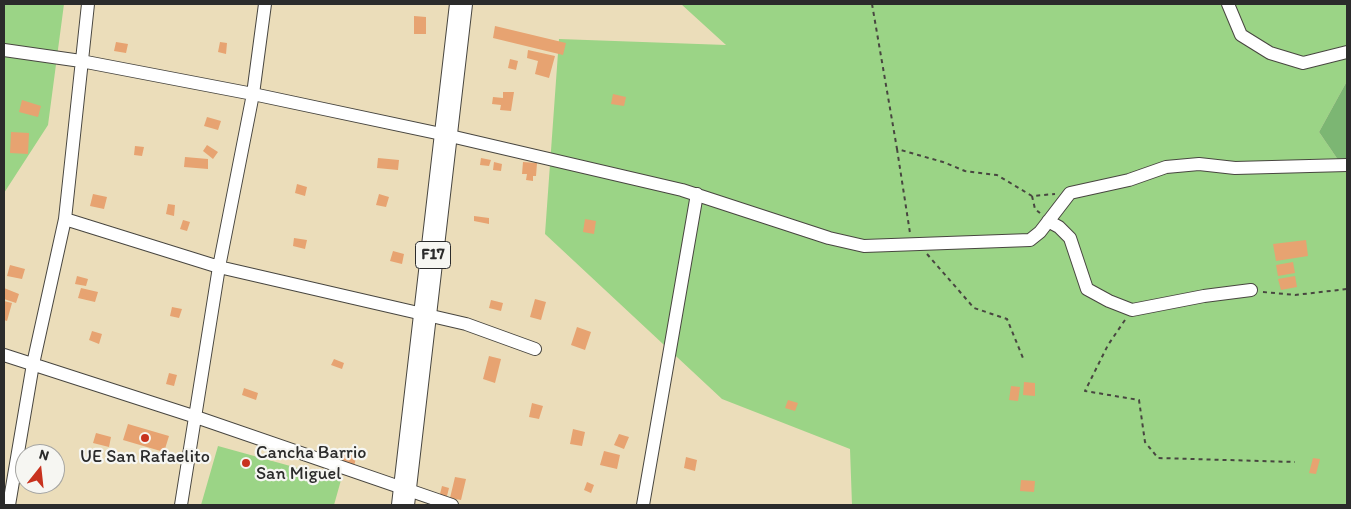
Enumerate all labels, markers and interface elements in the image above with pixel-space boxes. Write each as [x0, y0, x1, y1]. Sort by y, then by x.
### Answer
road number: F17 [416, 242, 450, 268]
marker: UE San Rafaelito [139, 432, 151, 444]
place label: Cancha Barrio San Miguel [256, 442, 366, 484]
north arrow [15, 444, 65, 494]
text: N [37, 446, 51, 465]
place label: UE San Rafaelito [80, 446, 210, 468]
marker: Cancha Barrio San Miguel [240, 457, 252, 469]

